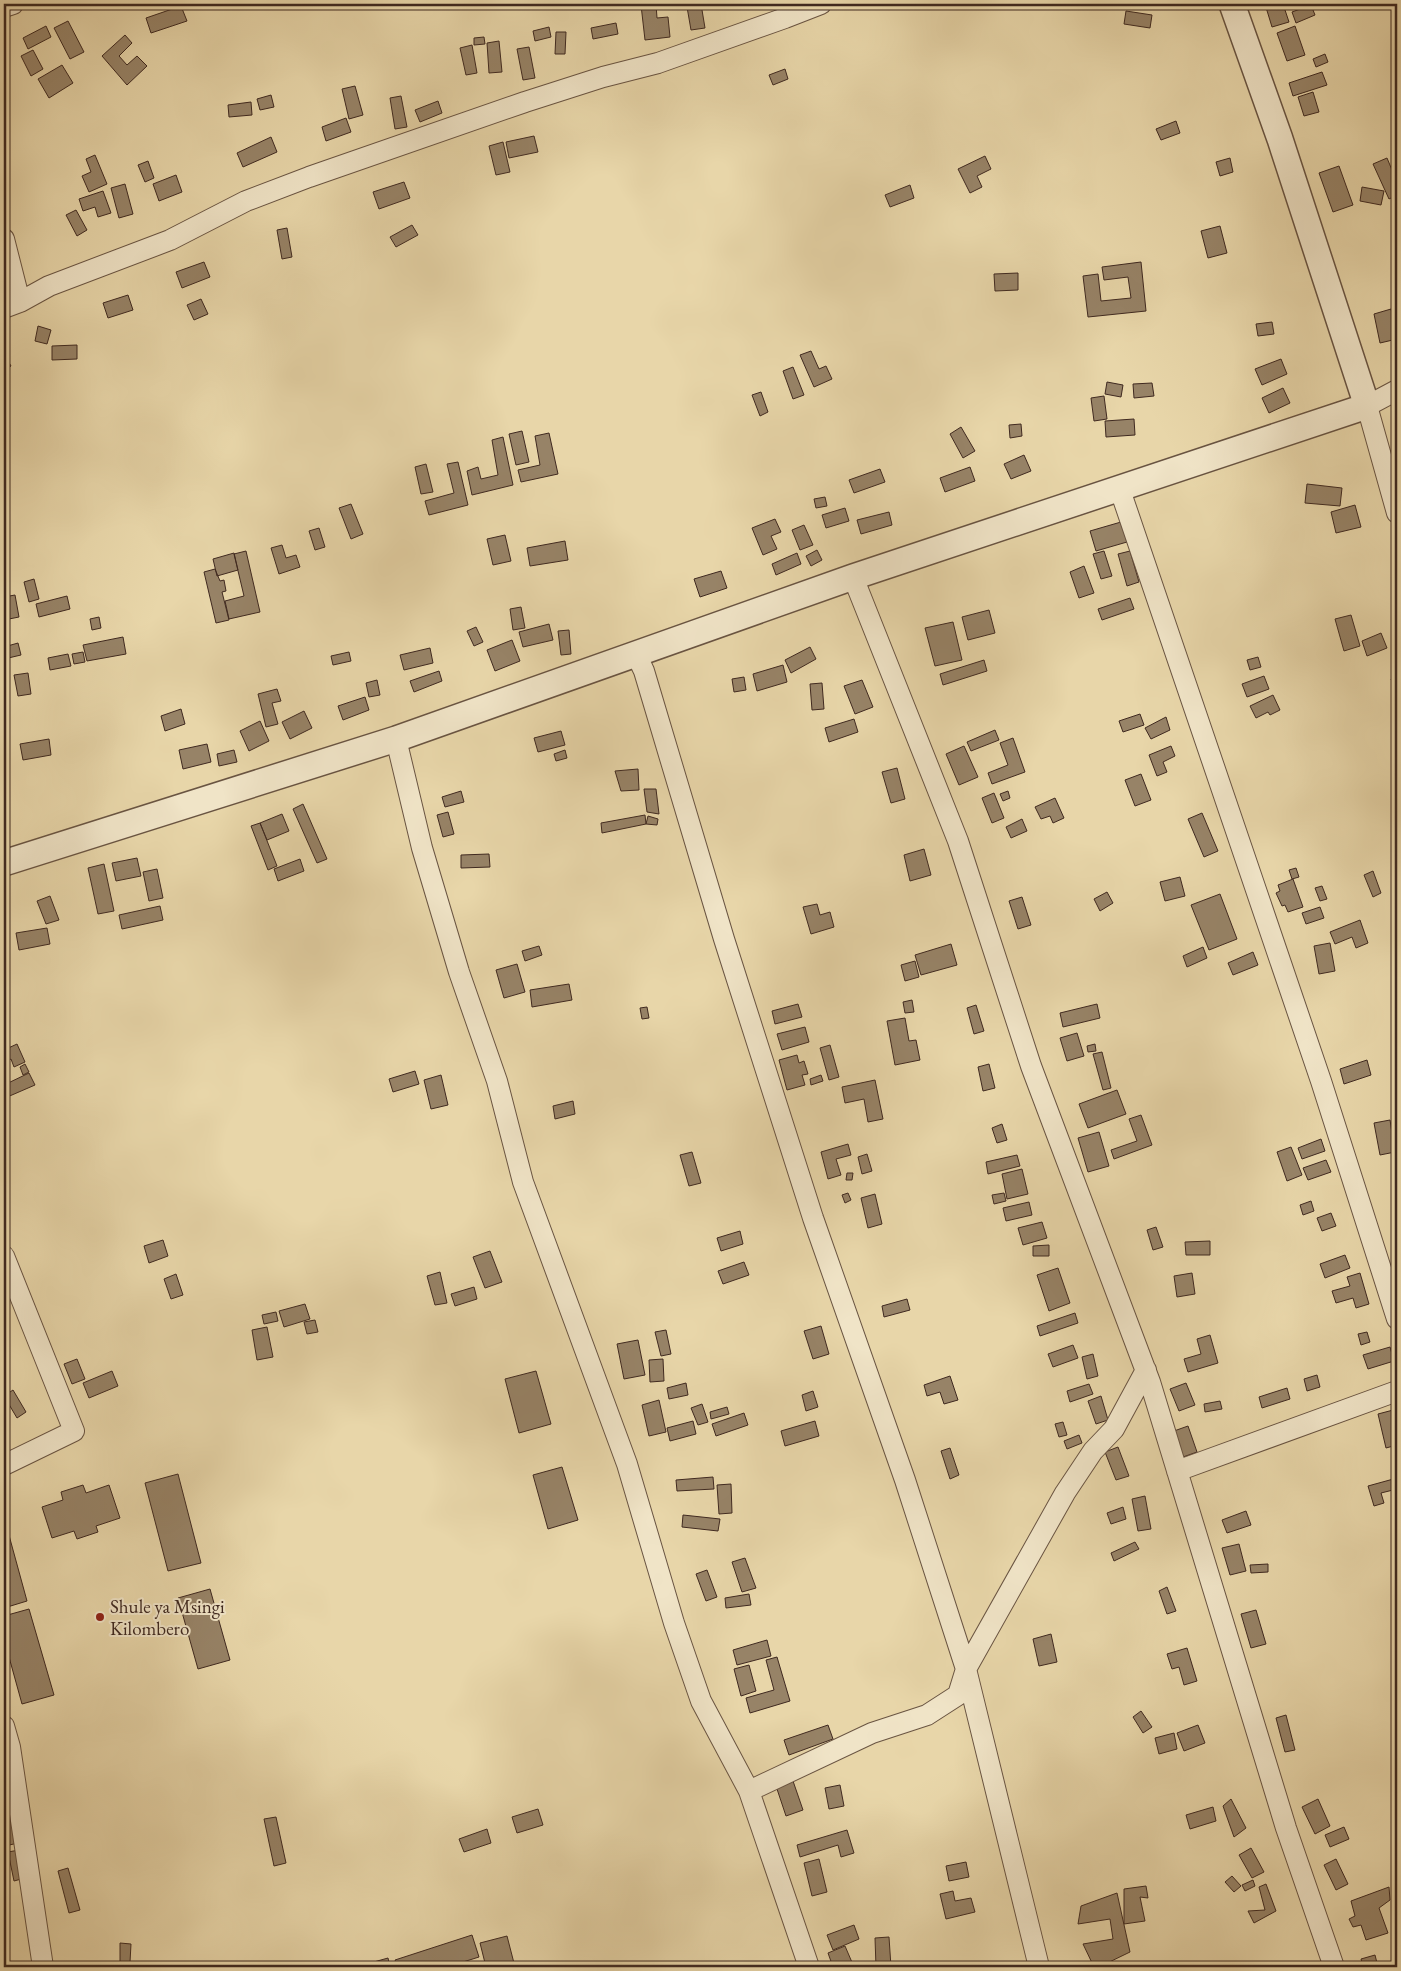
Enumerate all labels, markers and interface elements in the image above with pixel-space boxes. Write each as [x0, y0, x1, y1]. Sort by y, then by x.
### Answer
place label: Shule ya Msingi Kilombero [110, 1594, 225, 1641]
marker: Shule ya Msingi Kilombero [94, 1611, 106, 1623]

